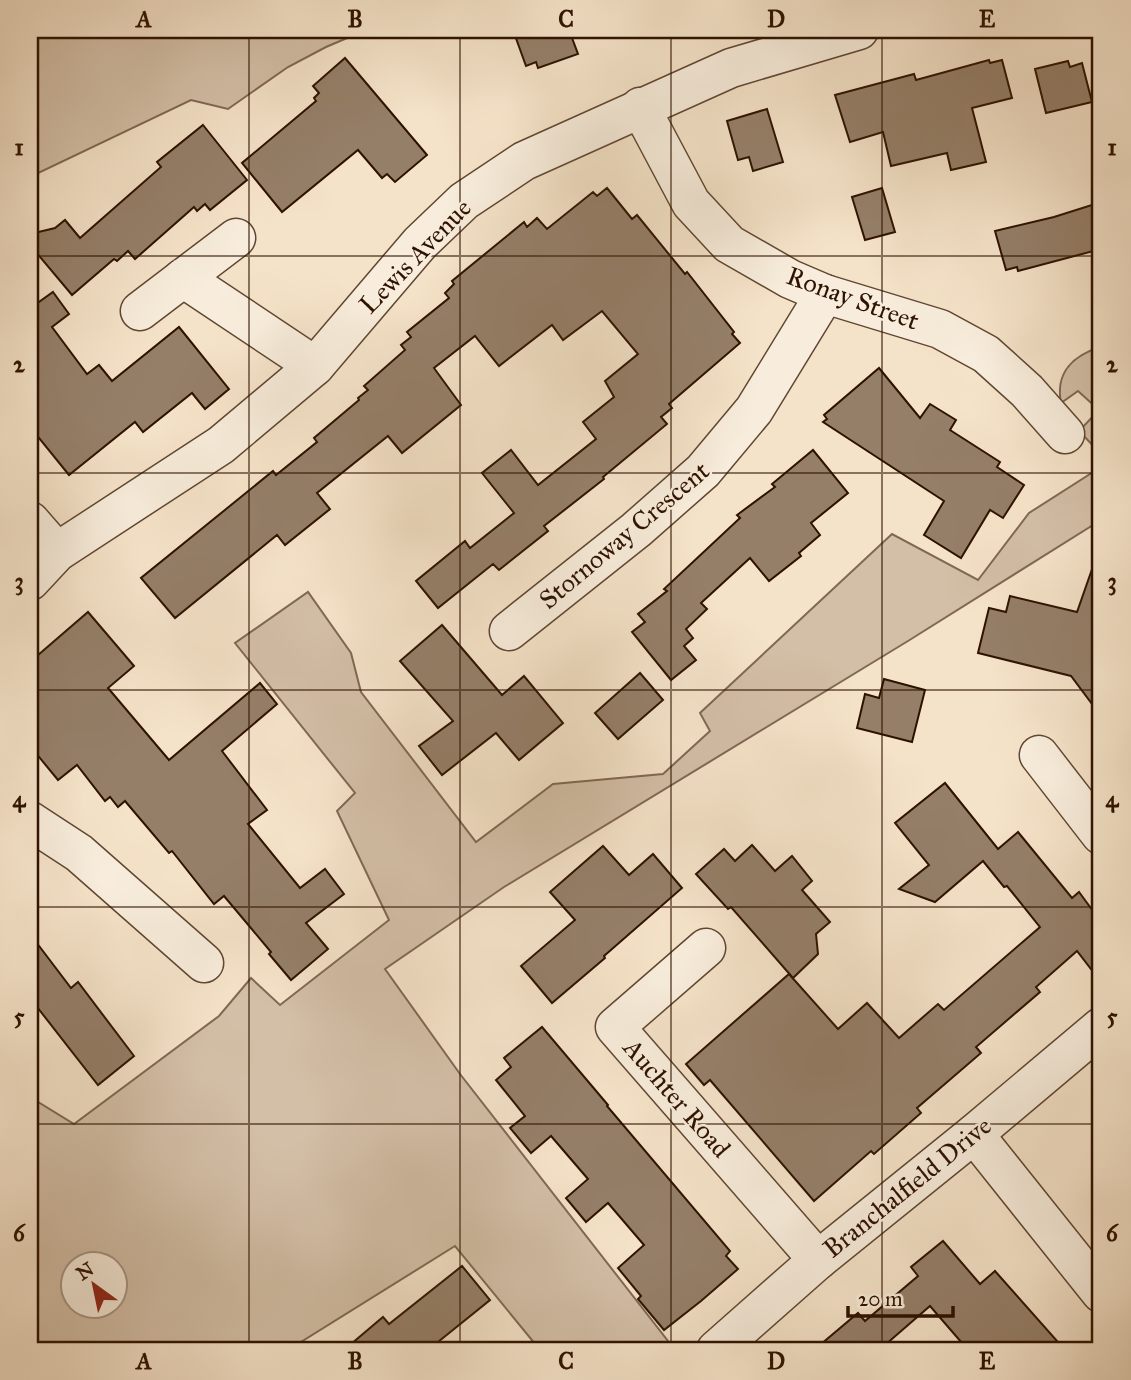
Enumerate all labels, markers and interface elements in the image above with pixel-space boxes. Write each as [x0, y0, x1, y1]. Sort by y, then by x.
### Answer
text: A [134, 5, 152, 33]
text: B [347, 5, 363, 33]
text: C [558, 5, 574, 33]
text: D [767, 5, 785, 33]
text: E [979, 5, 996, 33]
text: 1 [14, 133, 24, 161]
text: 1 [1107, 133, 1117, 161]
street label: Lewis Avenue [352, 192, 478, 320]
street label: Ronay Street [782, 259, 924, 337]
text: 2 [13, 350, 25, 378]
text: 2 [1106, 350, 1118, 378]
street label: Stornoway Crescent [532, 454, 716, 616]
text: 3 [14, 567, 24, 596]
text: 3 [1107, 567, 1117, 596]
text: 4 [13, 785, 27, 813]
text: 4 [1106, 785, 1120, 813]
text: 5 [14, 1002, 25, 1030]
text: 5 [1107, 1002, 1118, 1030]
street label: Auchter Road [616, 1031, 737, 1164]
street label: Branchalfield Drive [817, 1109, 998, 1265]
text: 6 [13, 1219, 26, 1247]
text: 6 [1106, 1219, 1119, 1247]
north arrow [60, 1250, 130, 1320]
text: N [72, 1257, 98, 1285]
scale bar [848, 1275, 953, 1319]
text: 20 m [858, 1286, 903, 1312]
text: A [134, 1347, 152, 1375]
text: B [347, 1347, 363, 1375]
text: C [558, 1347, 574, 1375]
text: D [767, 1347, 785, 1375]
text: E [979, 1347, 996, 1375]

